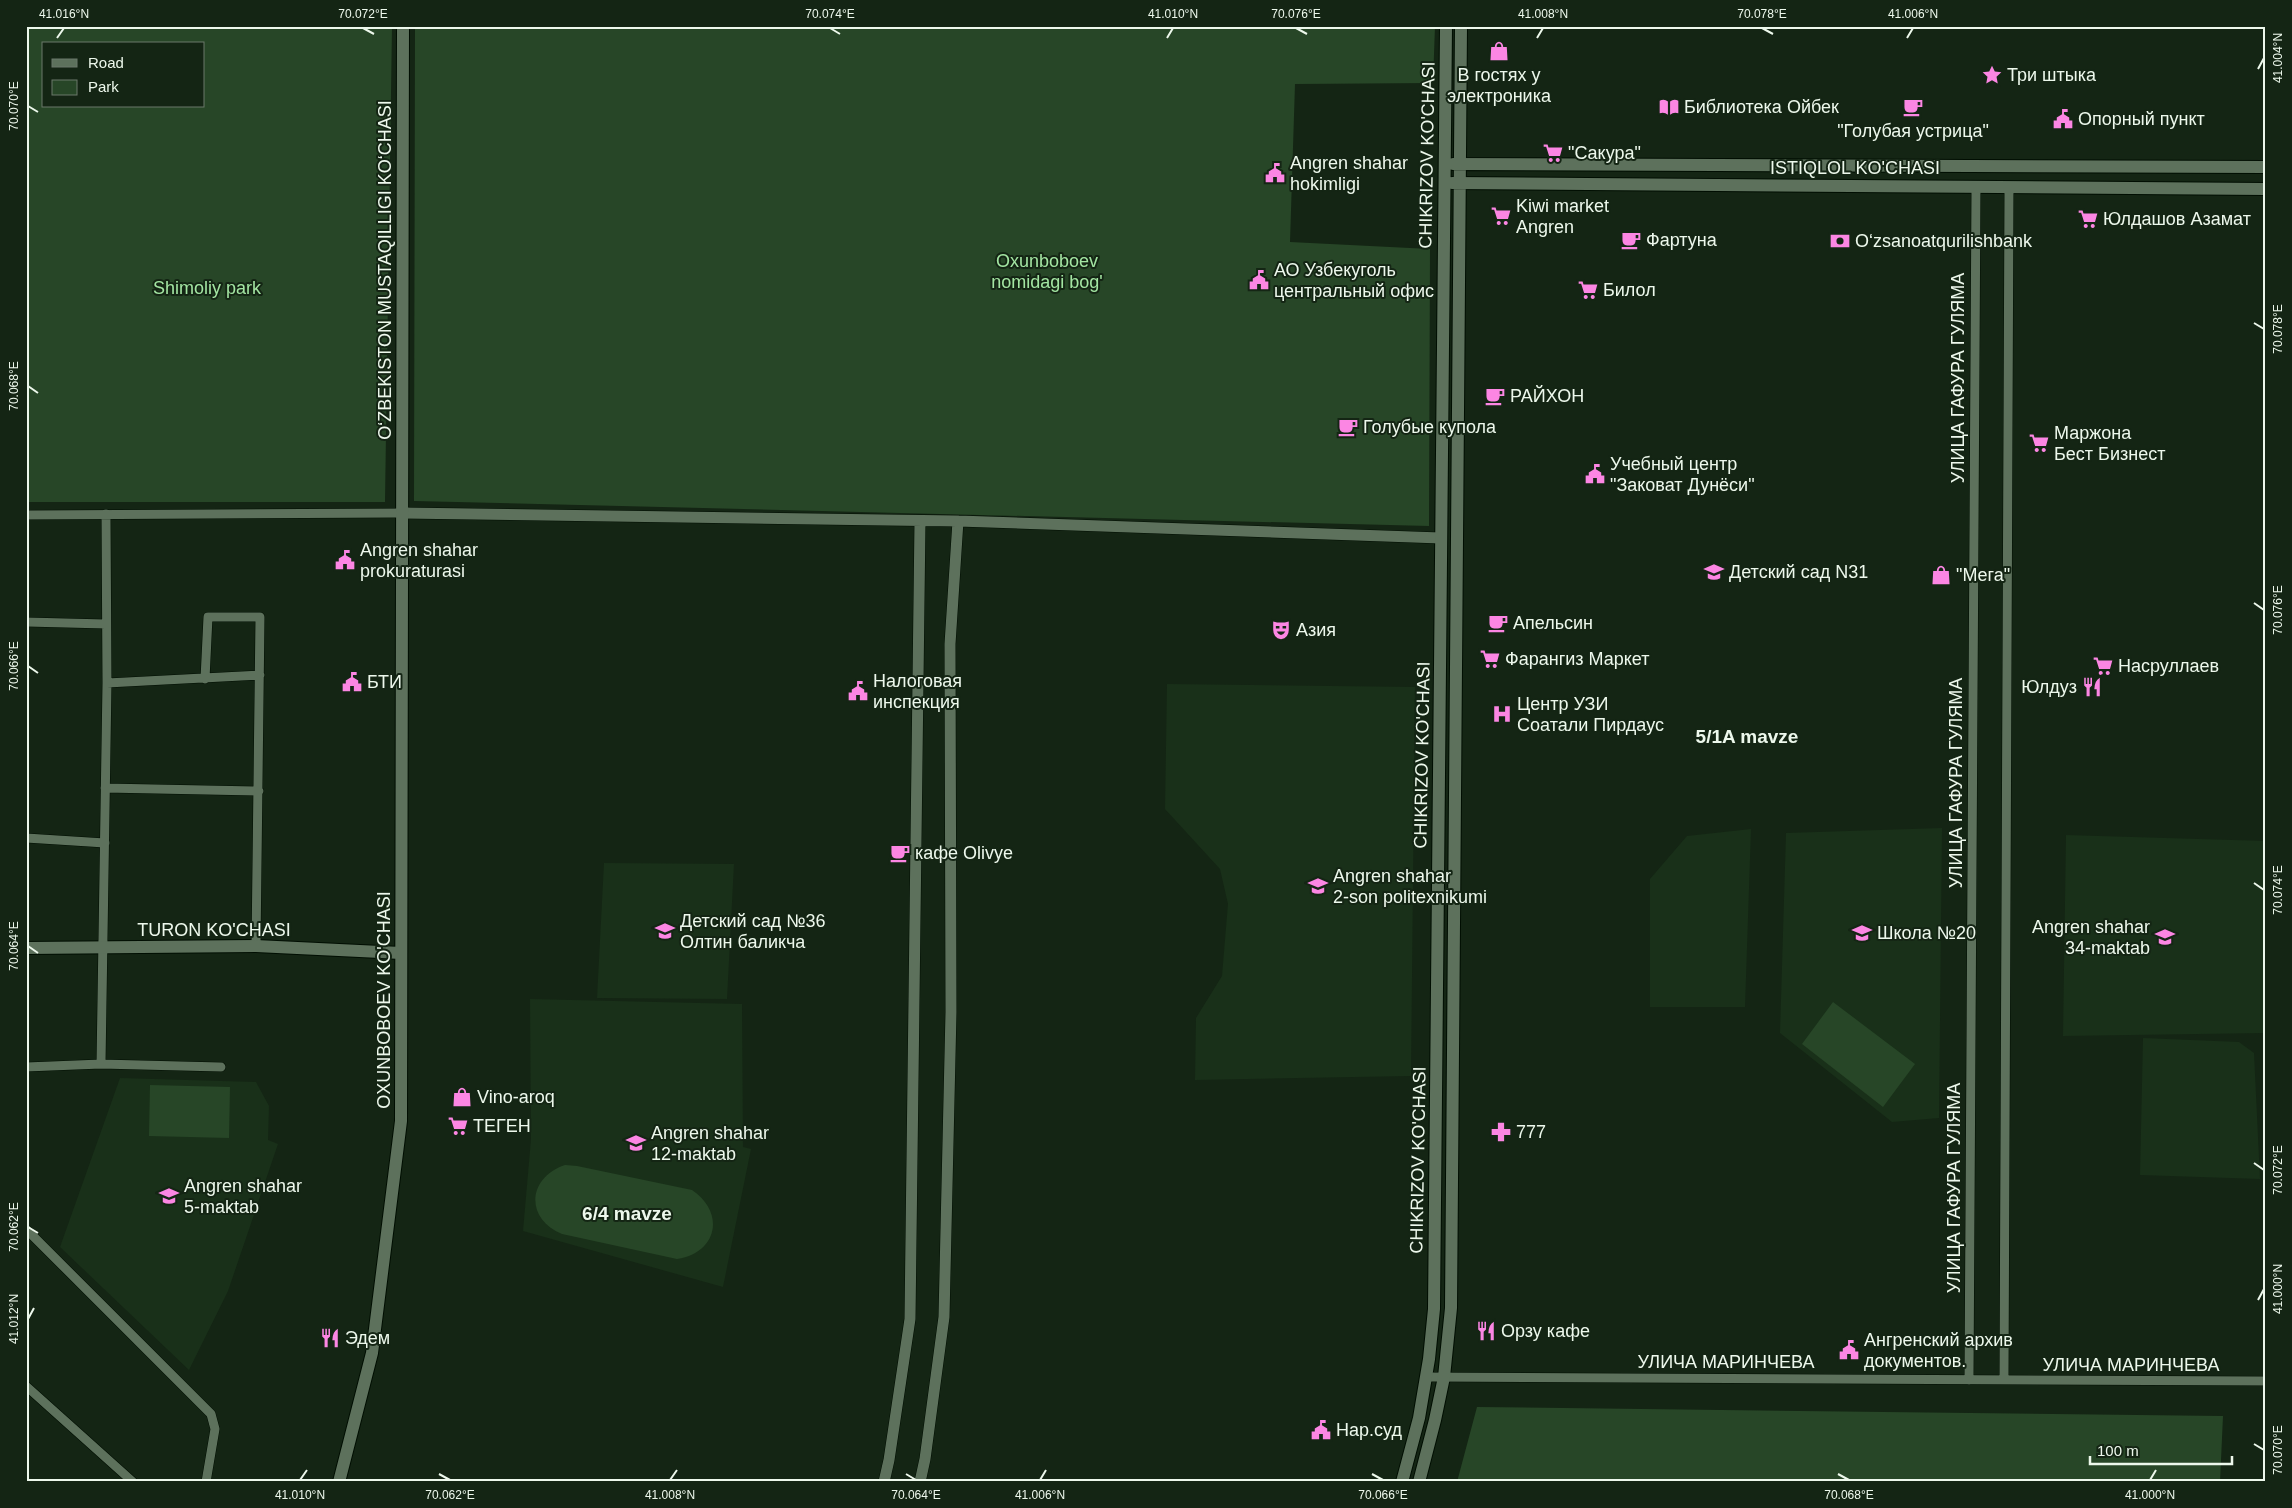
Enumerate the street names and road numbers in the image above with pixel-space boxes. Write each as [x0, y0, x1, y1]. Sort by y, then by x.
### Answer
street label: CHIKRIZOV KO'CHASI [1415, 61, 1439, 249]
street label: O‘ZBEKISTON MUSTAQILLIGI KO‘CHASI [375, 100, 395, 440]
street label: ISTIQLOL KO'CHASI [1770, 158, 1940, 178]
street label: УЛИЦА ГАФУРА ГУЛЯМА [1948, 273, 1968, 483]
street label: CHIKRIZOV KO'CHASI [1410, 661, 1434, 849]
street label: УЛИЦА ГАФУРА ГУЛЯМА [1946, 678, 1966, 888]
street label: OXUNBOBOEV KO'CHASI [374, 891, 394, 1109]
street label: TURON KO'CHASI [137, 920, 291, 940]
street label: CHIKRIZOV KO'CHASI [1406, 1066, 1430, 1254]
street label: УЛИЦА ГАФУРА ГУЛЯМА [1944, 1083, 1964, 1293]
street label: УЛИЧА МАРИНЧЕВА [1638, 1352, 1814, 1372]
street label: УЛИЧА МАРИНЧЕВА [2043, 1355, 2219, 1375]

